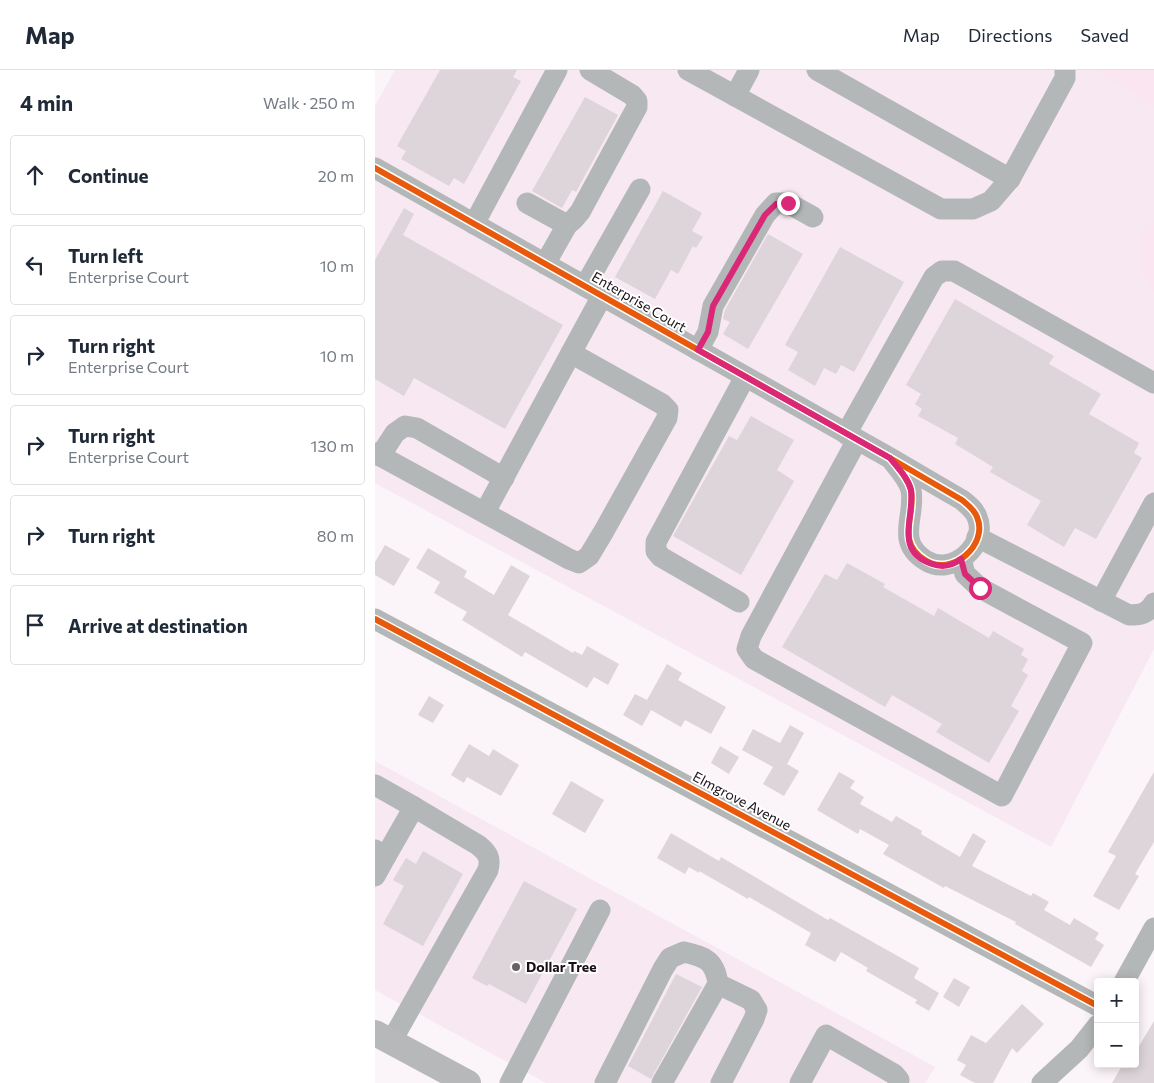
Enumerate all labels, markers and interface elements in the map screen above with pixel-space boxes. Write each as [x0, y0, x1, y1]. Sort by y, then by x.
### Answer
text: Map [25, 20, 75, 49]
text: Map [903, 24, 940, 46]
text: Directions [968, 24, 1052, 46]
text: Saved [1080, 24, 1129, 46]
text: 4 min [20, 90, 73, 115]
text: Walk · 250 m [263, 93, 355, 112]
icon: ahead [21, 161, 49, 189]
text: Continue [68, 164, 148, 187]
text: 20 m [318, 166, 354, 185]
route end [777, 192, 800, 215]
text: Turn left [68, 244, 143, 267]
icon: left [21, 251, 49, 279]
text: 10 m [320, 256, 354, 275]
text: Enterprise Court [68, 267, 189, 286]
street label: Enterprise Court [589, 268, 690, 336]
text: Turn right [68, 334, 155, 357]
icon: right [21, 341, 49, 369]
text: 10 m [320, 346, 354, 365]
text: Enterprise Court [68, 357, 189, 376]
text: Turn right [68, 424, 155, 447]
icon: right [21, 431, 49, 459]
text: 130 m [311, 436, 354, 455]
text: Enterprise Court [68, 447, 189, 466]
icon: right [21, 521, 49, 549]
text: Turn right [68, 524, 155, 547]
text: 80 m [317, 526, 354, 545]
route start [969, 577, 992, 600]
icon: arrive [21, 611, 49, 639]
text: Arrive at destination [68, 614, 248, 637]
street label: Elmgrove Avenue [690, 768, 794, 834]
place label: Dollar Tree [526, 958, 597, 975]
marker: Dollar Tree [510, 961, 522, 973]
map controls [1094, 978, 1139, 1068]
button: + [1094, 978, 1139, 1023]
button: − [1094, 1023, 1139, 1068]

